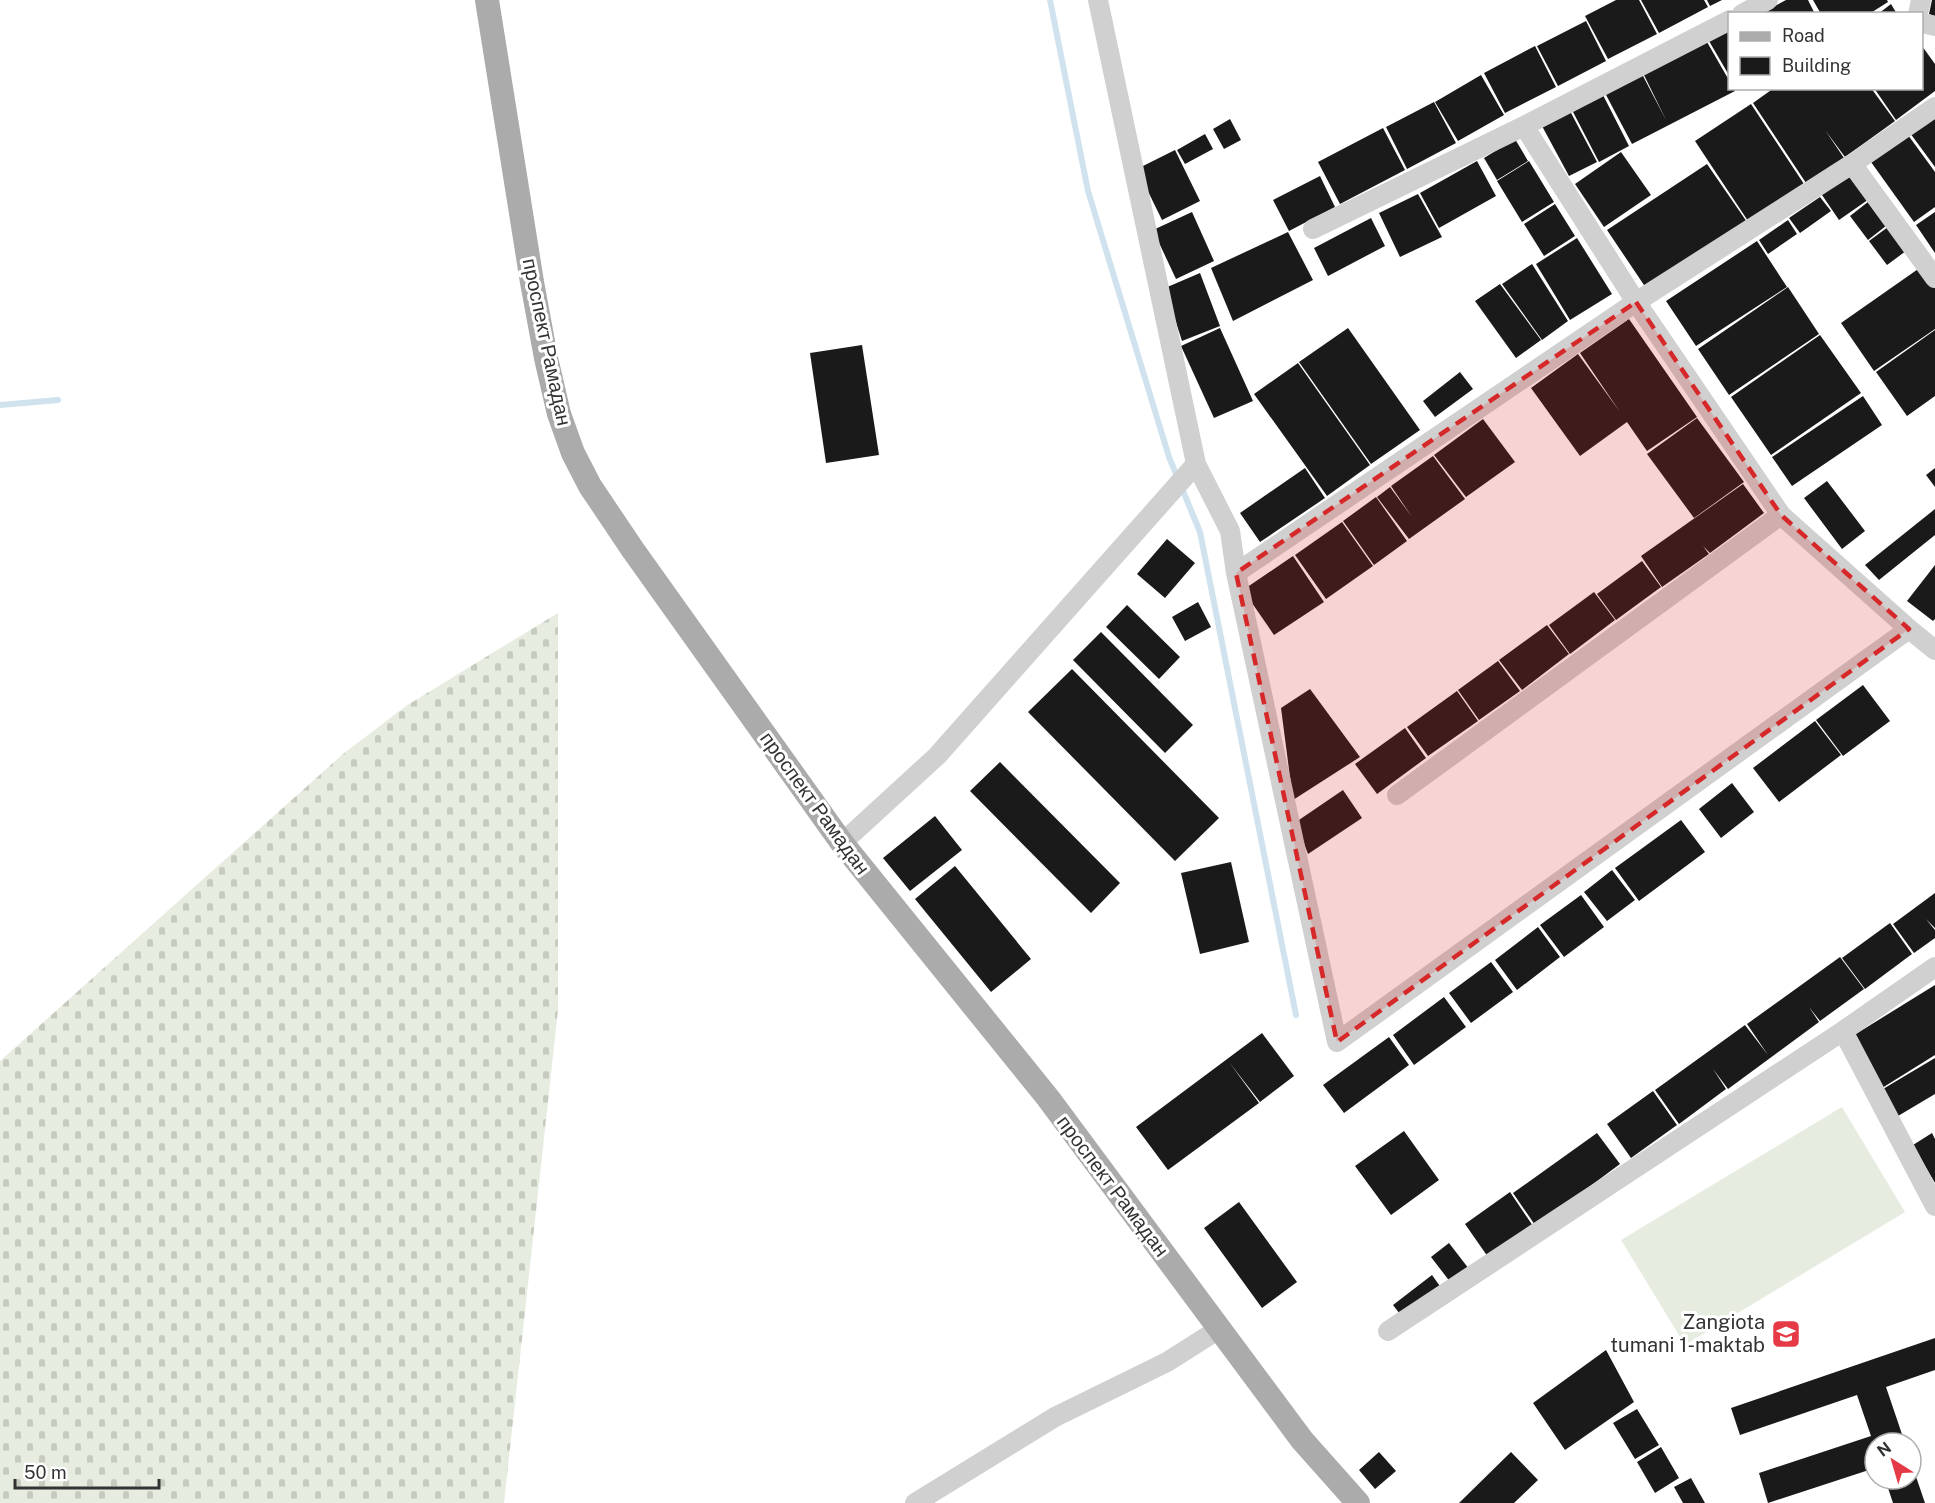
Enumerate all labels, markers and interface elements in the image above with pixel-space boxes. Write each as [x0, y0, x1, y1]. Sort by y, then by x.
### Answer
legend [1728, 12, 1923, 90]
text: Road [1782, 25, 1825, 46]
text: Building [1782, 55, 1851, 76]
street label: проспект Рамадан [518, 256, 576, 428]
street label: проспект Рамадан [755, 727, 875, 879]
street label: проспект Рамадан [1052, 1111, 1174, 1261]
place label: Zangiota tumani 1-maktab [1610, 1310, 1765, 1357]
school or university icon: Zangiota tumani 1-maktab [1770, 1318, 1802, 1350]
north arrow [1863, 1431, 1923, 1491]
text: N [1874, 1438, 1895, 1461]
scale bar [15, 1452, 159, 1490]
text: 50 m [24, 1462, 67, 1483]

